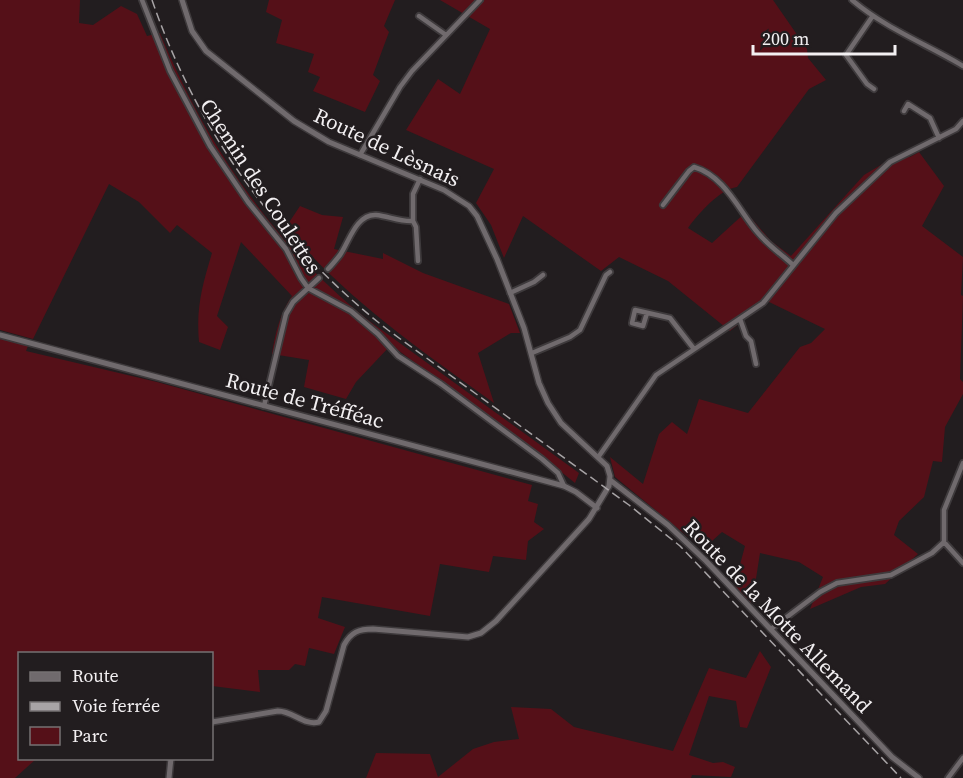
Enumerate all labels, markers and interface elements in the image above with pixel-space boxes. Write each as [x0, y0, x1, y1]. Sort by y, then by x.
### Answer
scale bar [753, 18, 896, 56]
text: 200 m [762, 26, 809, 51]
street label: Chemin des Coulettes [193, 93, 329, 279]
street label: Route de Lèsnais [309, 100, 465, 194]
street label: Route de Tréfféac [223, 365, 387, 435]
street label: Route de la Motte Allemand [678, 513, 879, 719]
legend [18, 652, 213, 760]
text: Route [72, 663, 119, 688]
text: Voie ferrée [72, 693, 160, 718]
text: Parc [72, 723, 108, 748]

